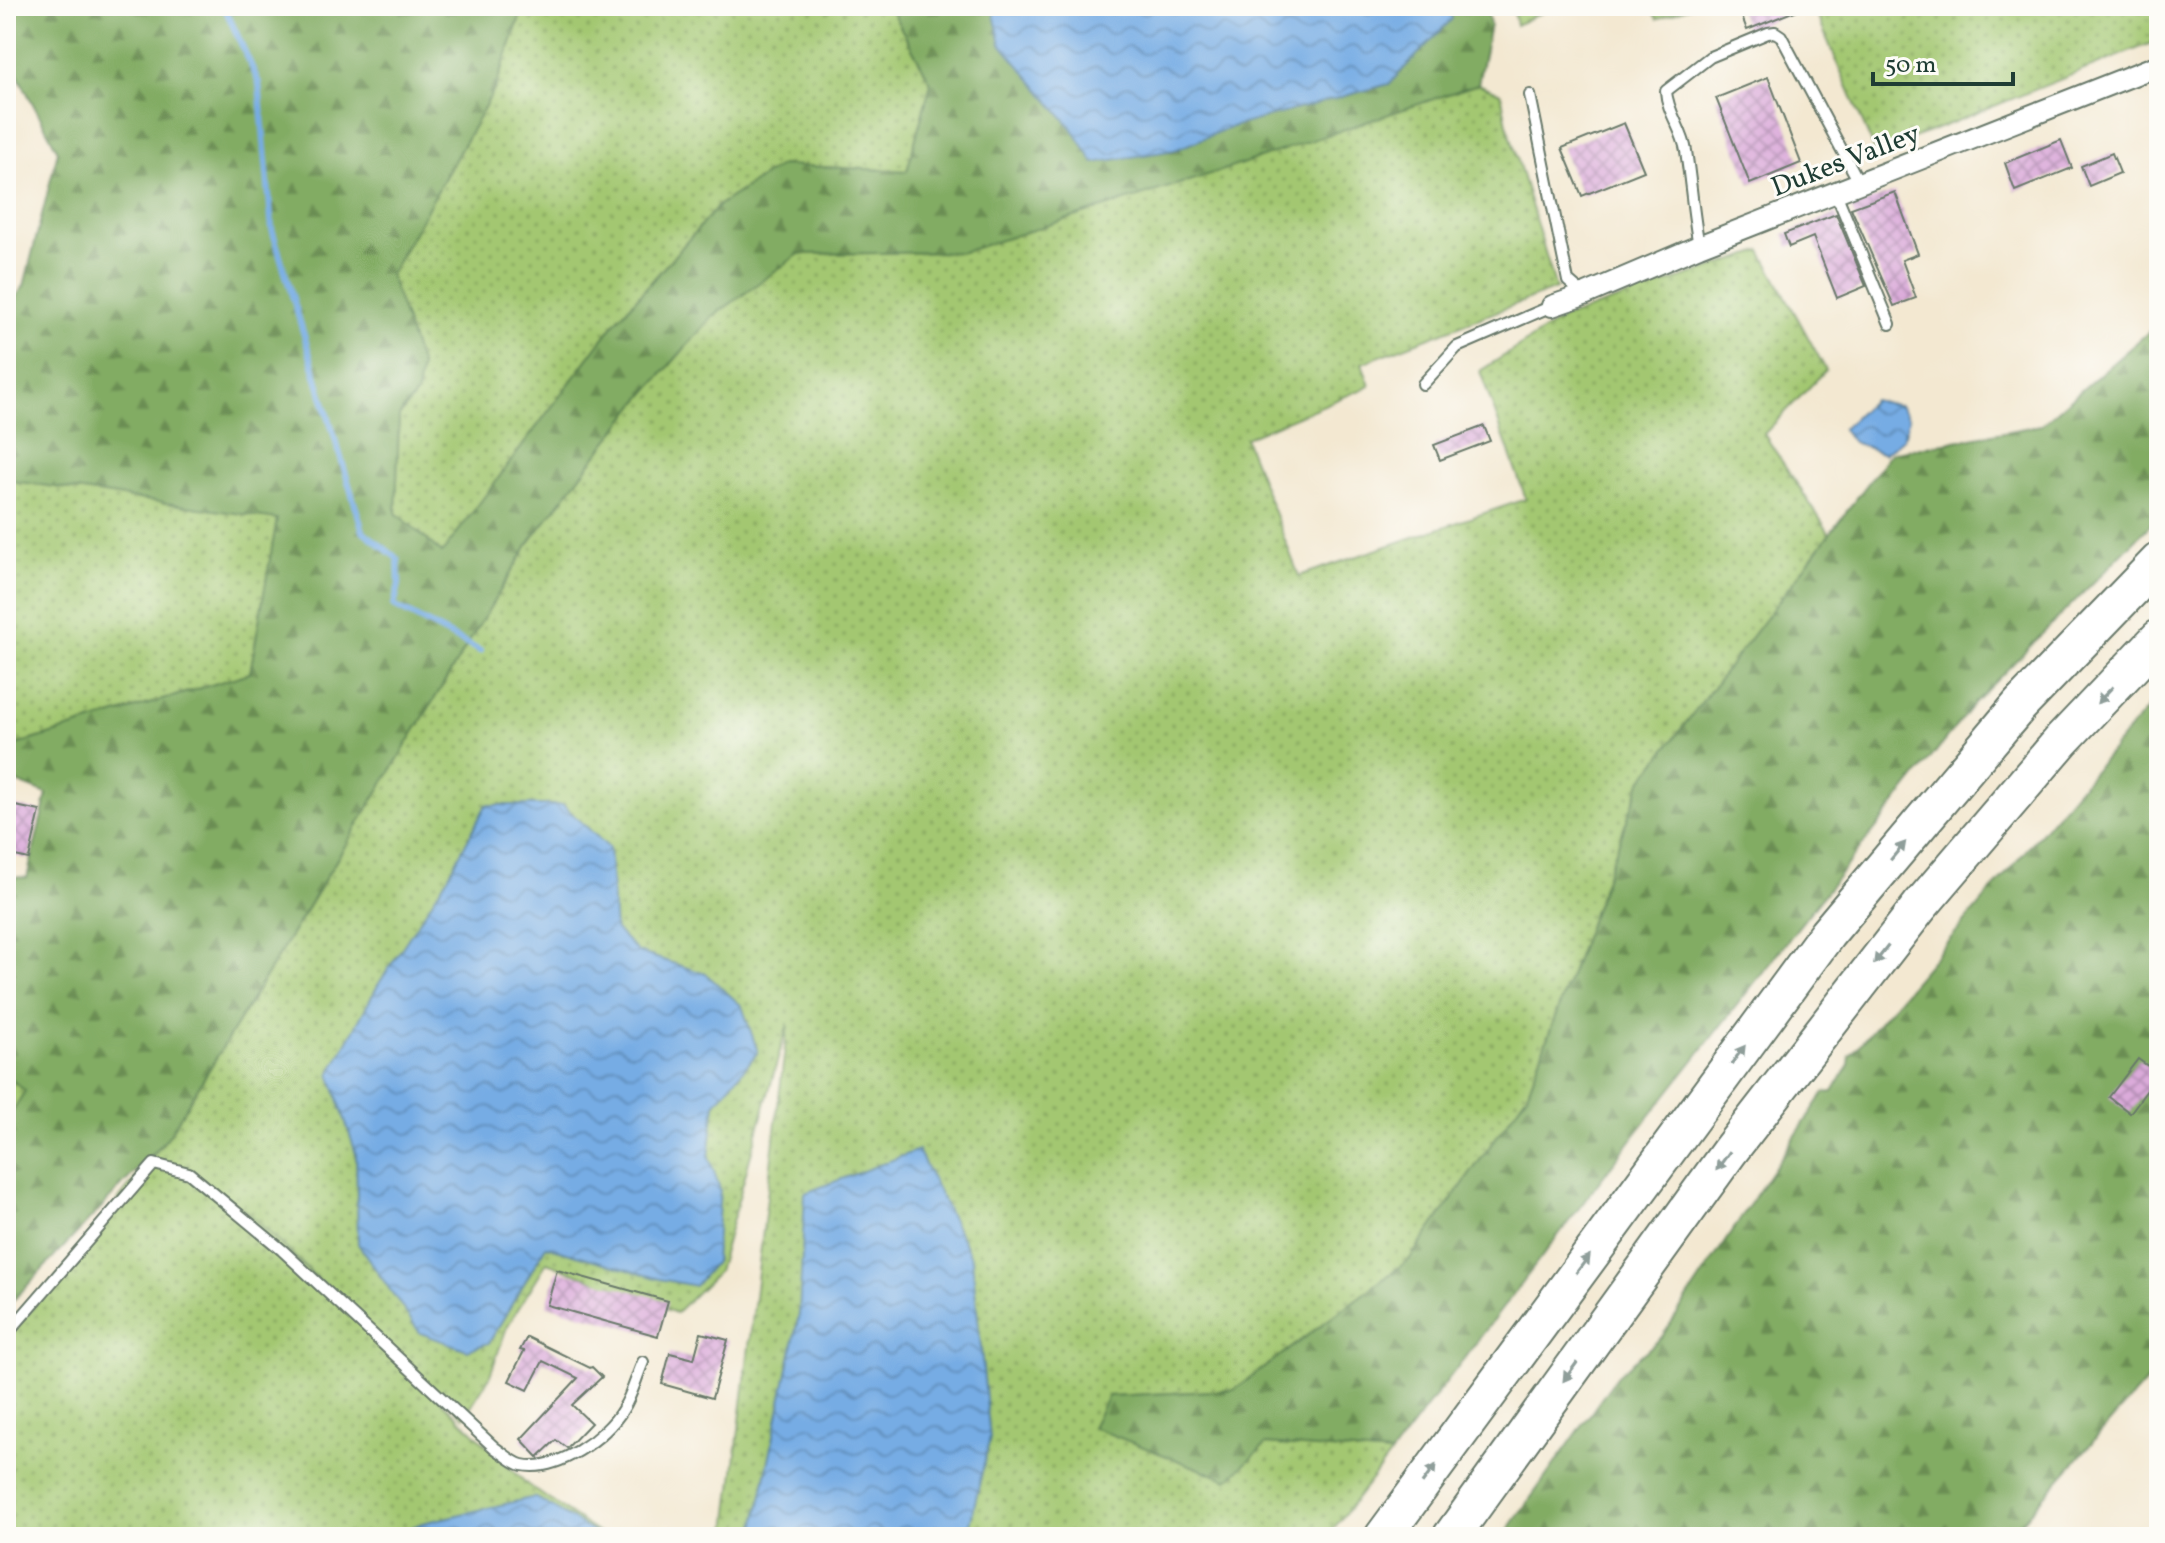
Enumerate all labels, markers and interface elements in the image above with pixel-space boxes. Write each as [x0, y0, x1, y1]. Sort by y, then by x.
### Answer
scale bar [1873, 36, 2013, 86]
text: 50 m [1885, 49, 1937, 83]
street label: Dukes Valley [1766, 115, 1926, 208]
one-way arrow [2097, 685, 2115, 704]
one-way arrow [1889, 841, 1906, 861]
one-way arrow [1874, 945, 1890, 965]
one-way arrow [1729, 1045, 1745, 1065]
one-way arrow [1716, 1151, 1731, 1172]
one-way arrow [1575, 1253, 1591, 1275]
one-way arrow [1563, 1361, 1578, 1382]
one-way arrow [1421, 1463, 1436, 1484]

